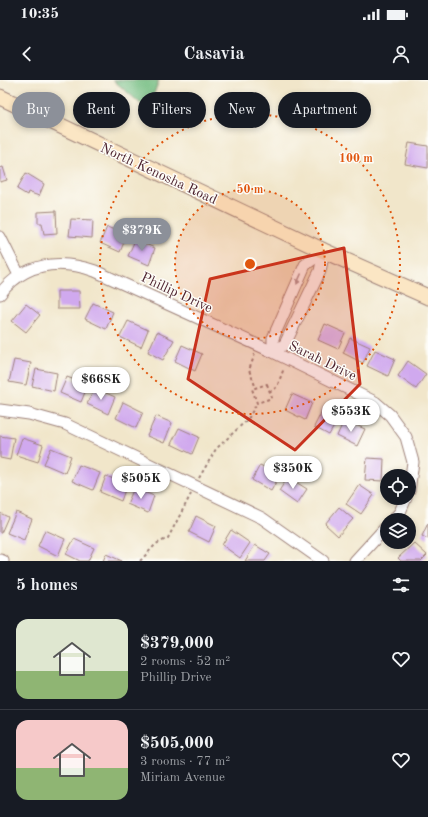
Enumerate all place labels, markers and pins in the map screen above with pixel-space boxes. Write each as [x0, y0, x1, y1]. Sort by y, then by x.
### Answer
pin: $379K [114, 218, 170, 252]
centre of rings [243, 257, 257, 271]
pin: $668K [73, 367, 129, 401]
pin: $553K [323, 399, 379, 433]
pin: $350K [265, 456, 321, 490]
pin: $505K [113, 466, 169, 500]

